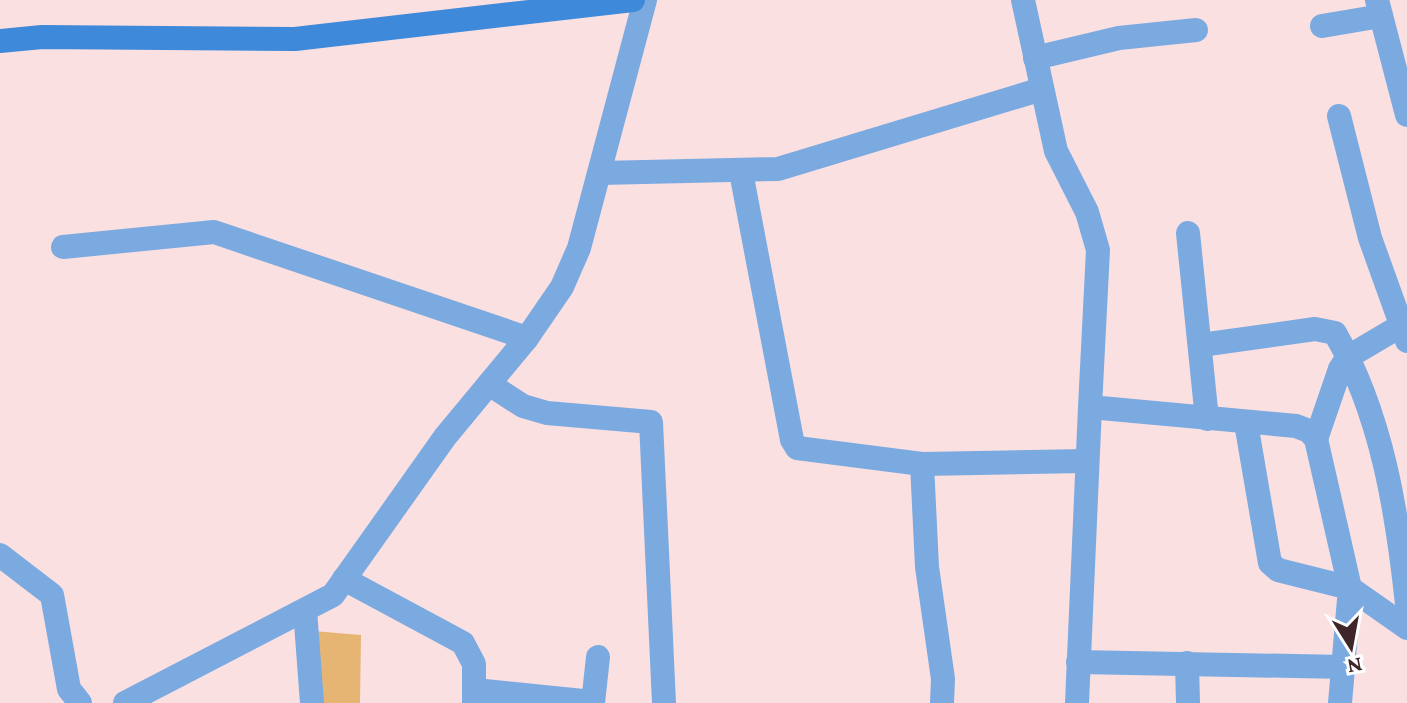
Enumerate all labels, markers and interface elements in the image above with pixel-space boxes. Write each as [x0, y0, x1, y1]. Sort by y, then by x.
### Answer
north arrow [1311, 607, 1391, 687]
text: N [1345, 652, 1364, 680]

